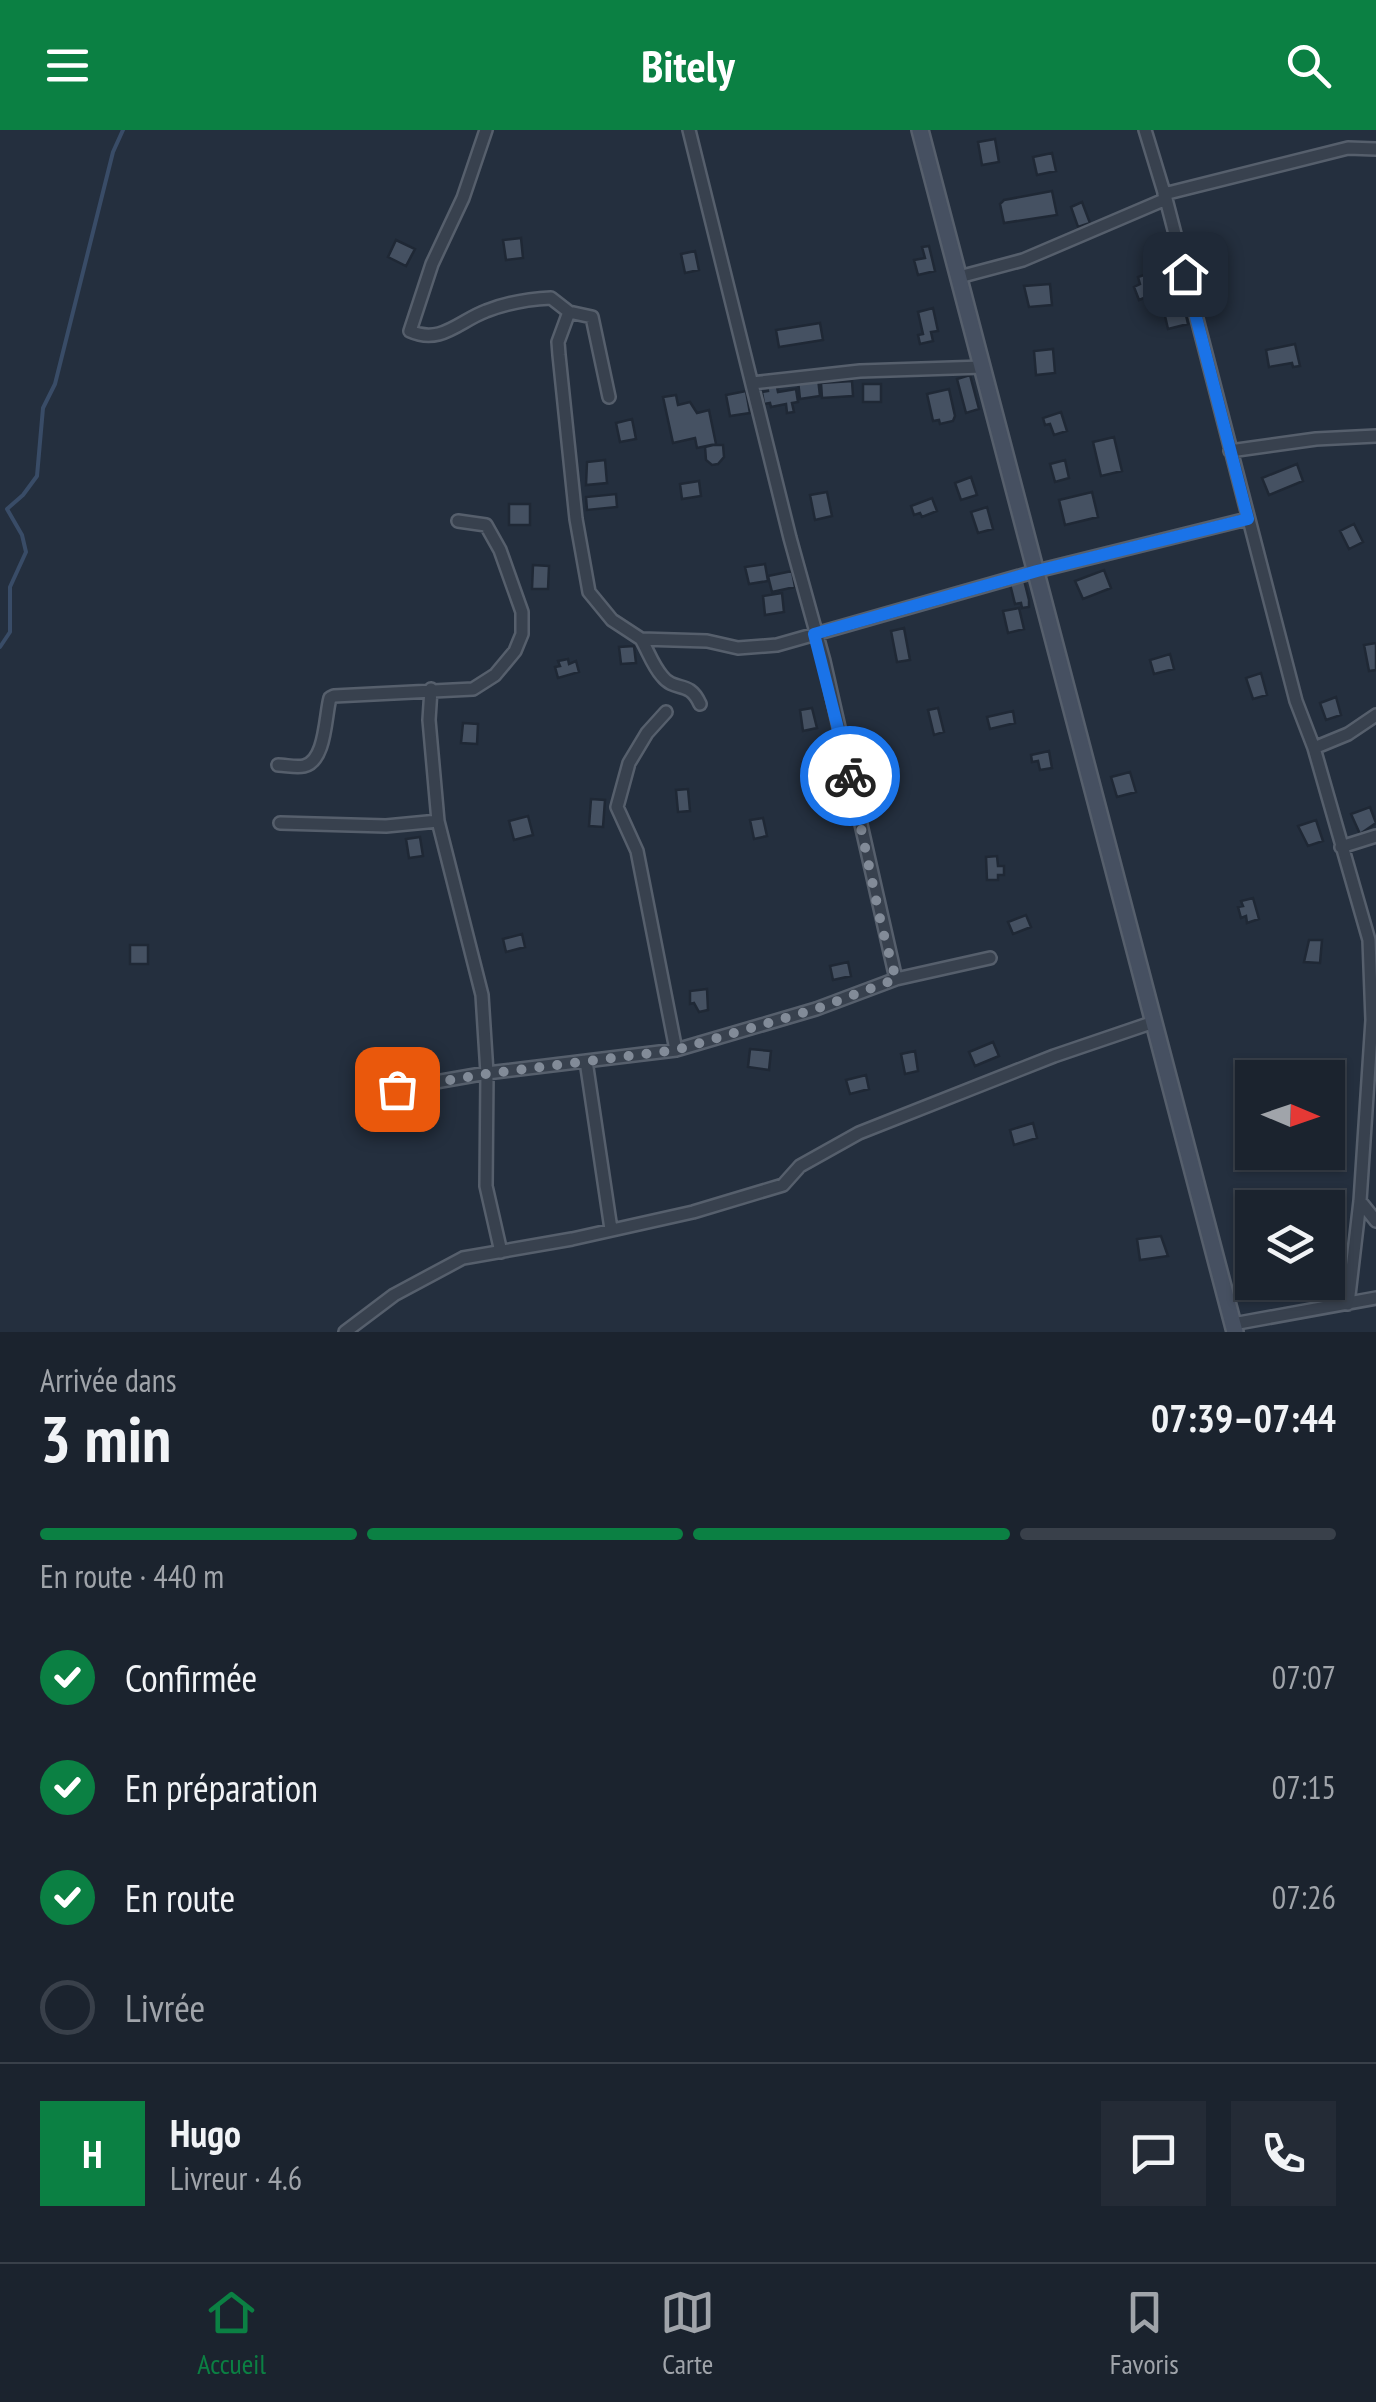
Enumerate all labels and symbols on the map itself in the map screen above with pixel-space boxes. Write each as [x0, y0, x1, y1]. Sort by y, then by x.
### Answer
pin [1143, 232, 1228, 317]
courier [800, 726, 900, 826]
pin [355, 1047, 440, 1132]
north arrow [1235, 1060, 1345, 1170]

